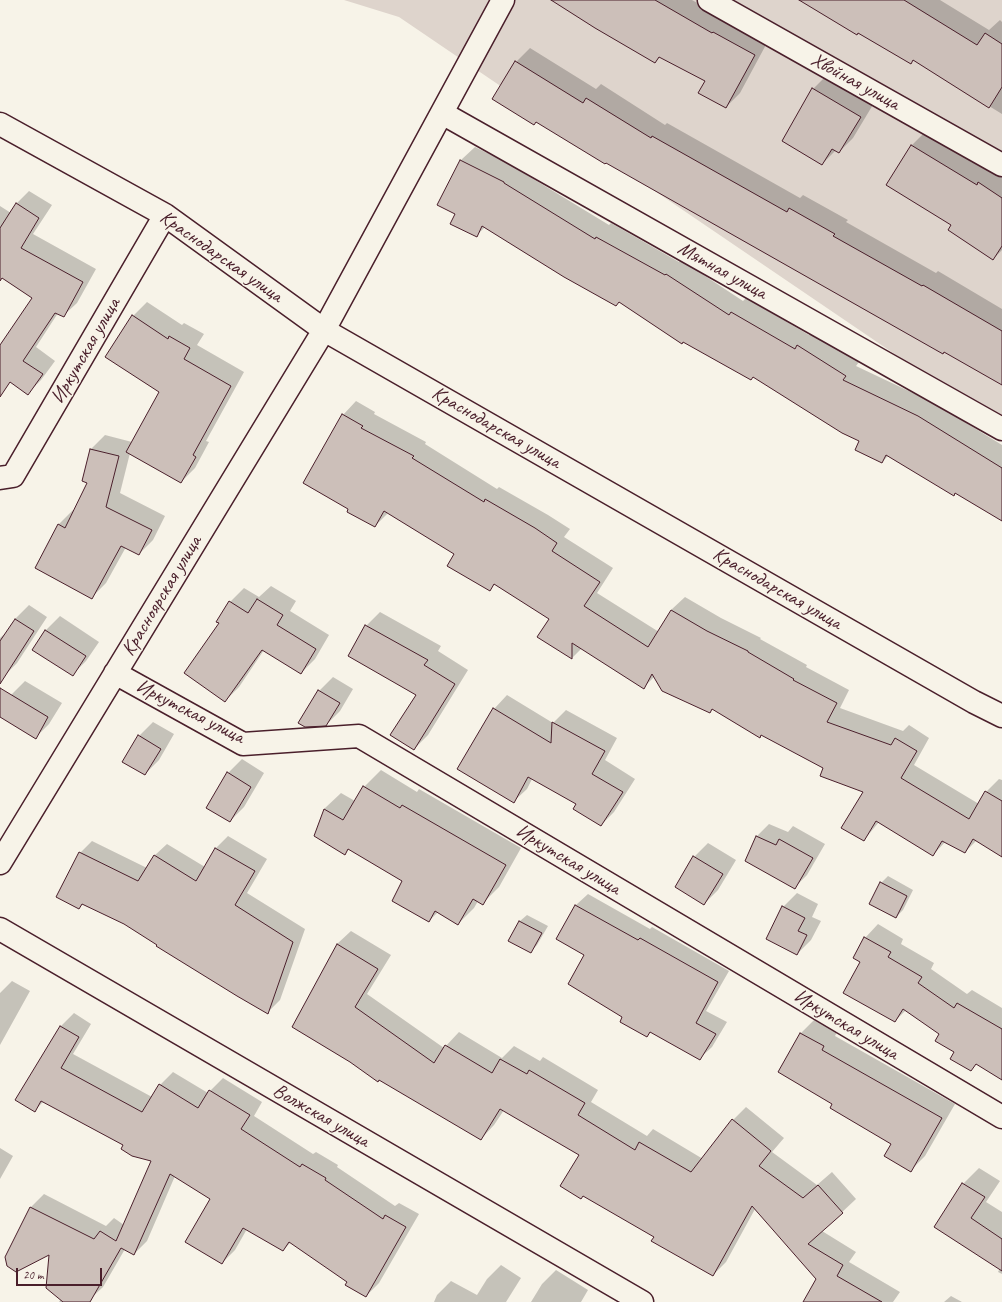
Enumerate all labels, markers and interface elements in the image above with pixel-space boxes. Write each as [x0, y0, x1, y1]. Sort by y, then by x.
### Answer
street label: Хвойная улица [807, 48, 903, 116]
street label: Краснодарская улица [155, 206, 287, 308]
street label: Мятная улица [673, 237, 771, 305]
street label: Иркутская улица [46, 294, 126, 408]
street label: Краснодарская улица [427, 381, 565, 475]
street label: Красноярская улица [117, 532, 207, 660]
street label: Краснодарская улица [708, 542, 846, 636]
street label: Иркутская улица [132, 675, 248, 749]
street label: Иркутская улица [511, 819, 625, 901]
street label: Иркутская улица [789, 984, 903, 1066]
street label: Волжская улица [268, 1079, 374, 1153]
scale bar [18, 1260, 104, 1286]
text: 20 m [23, 1267, 43, 1283]

